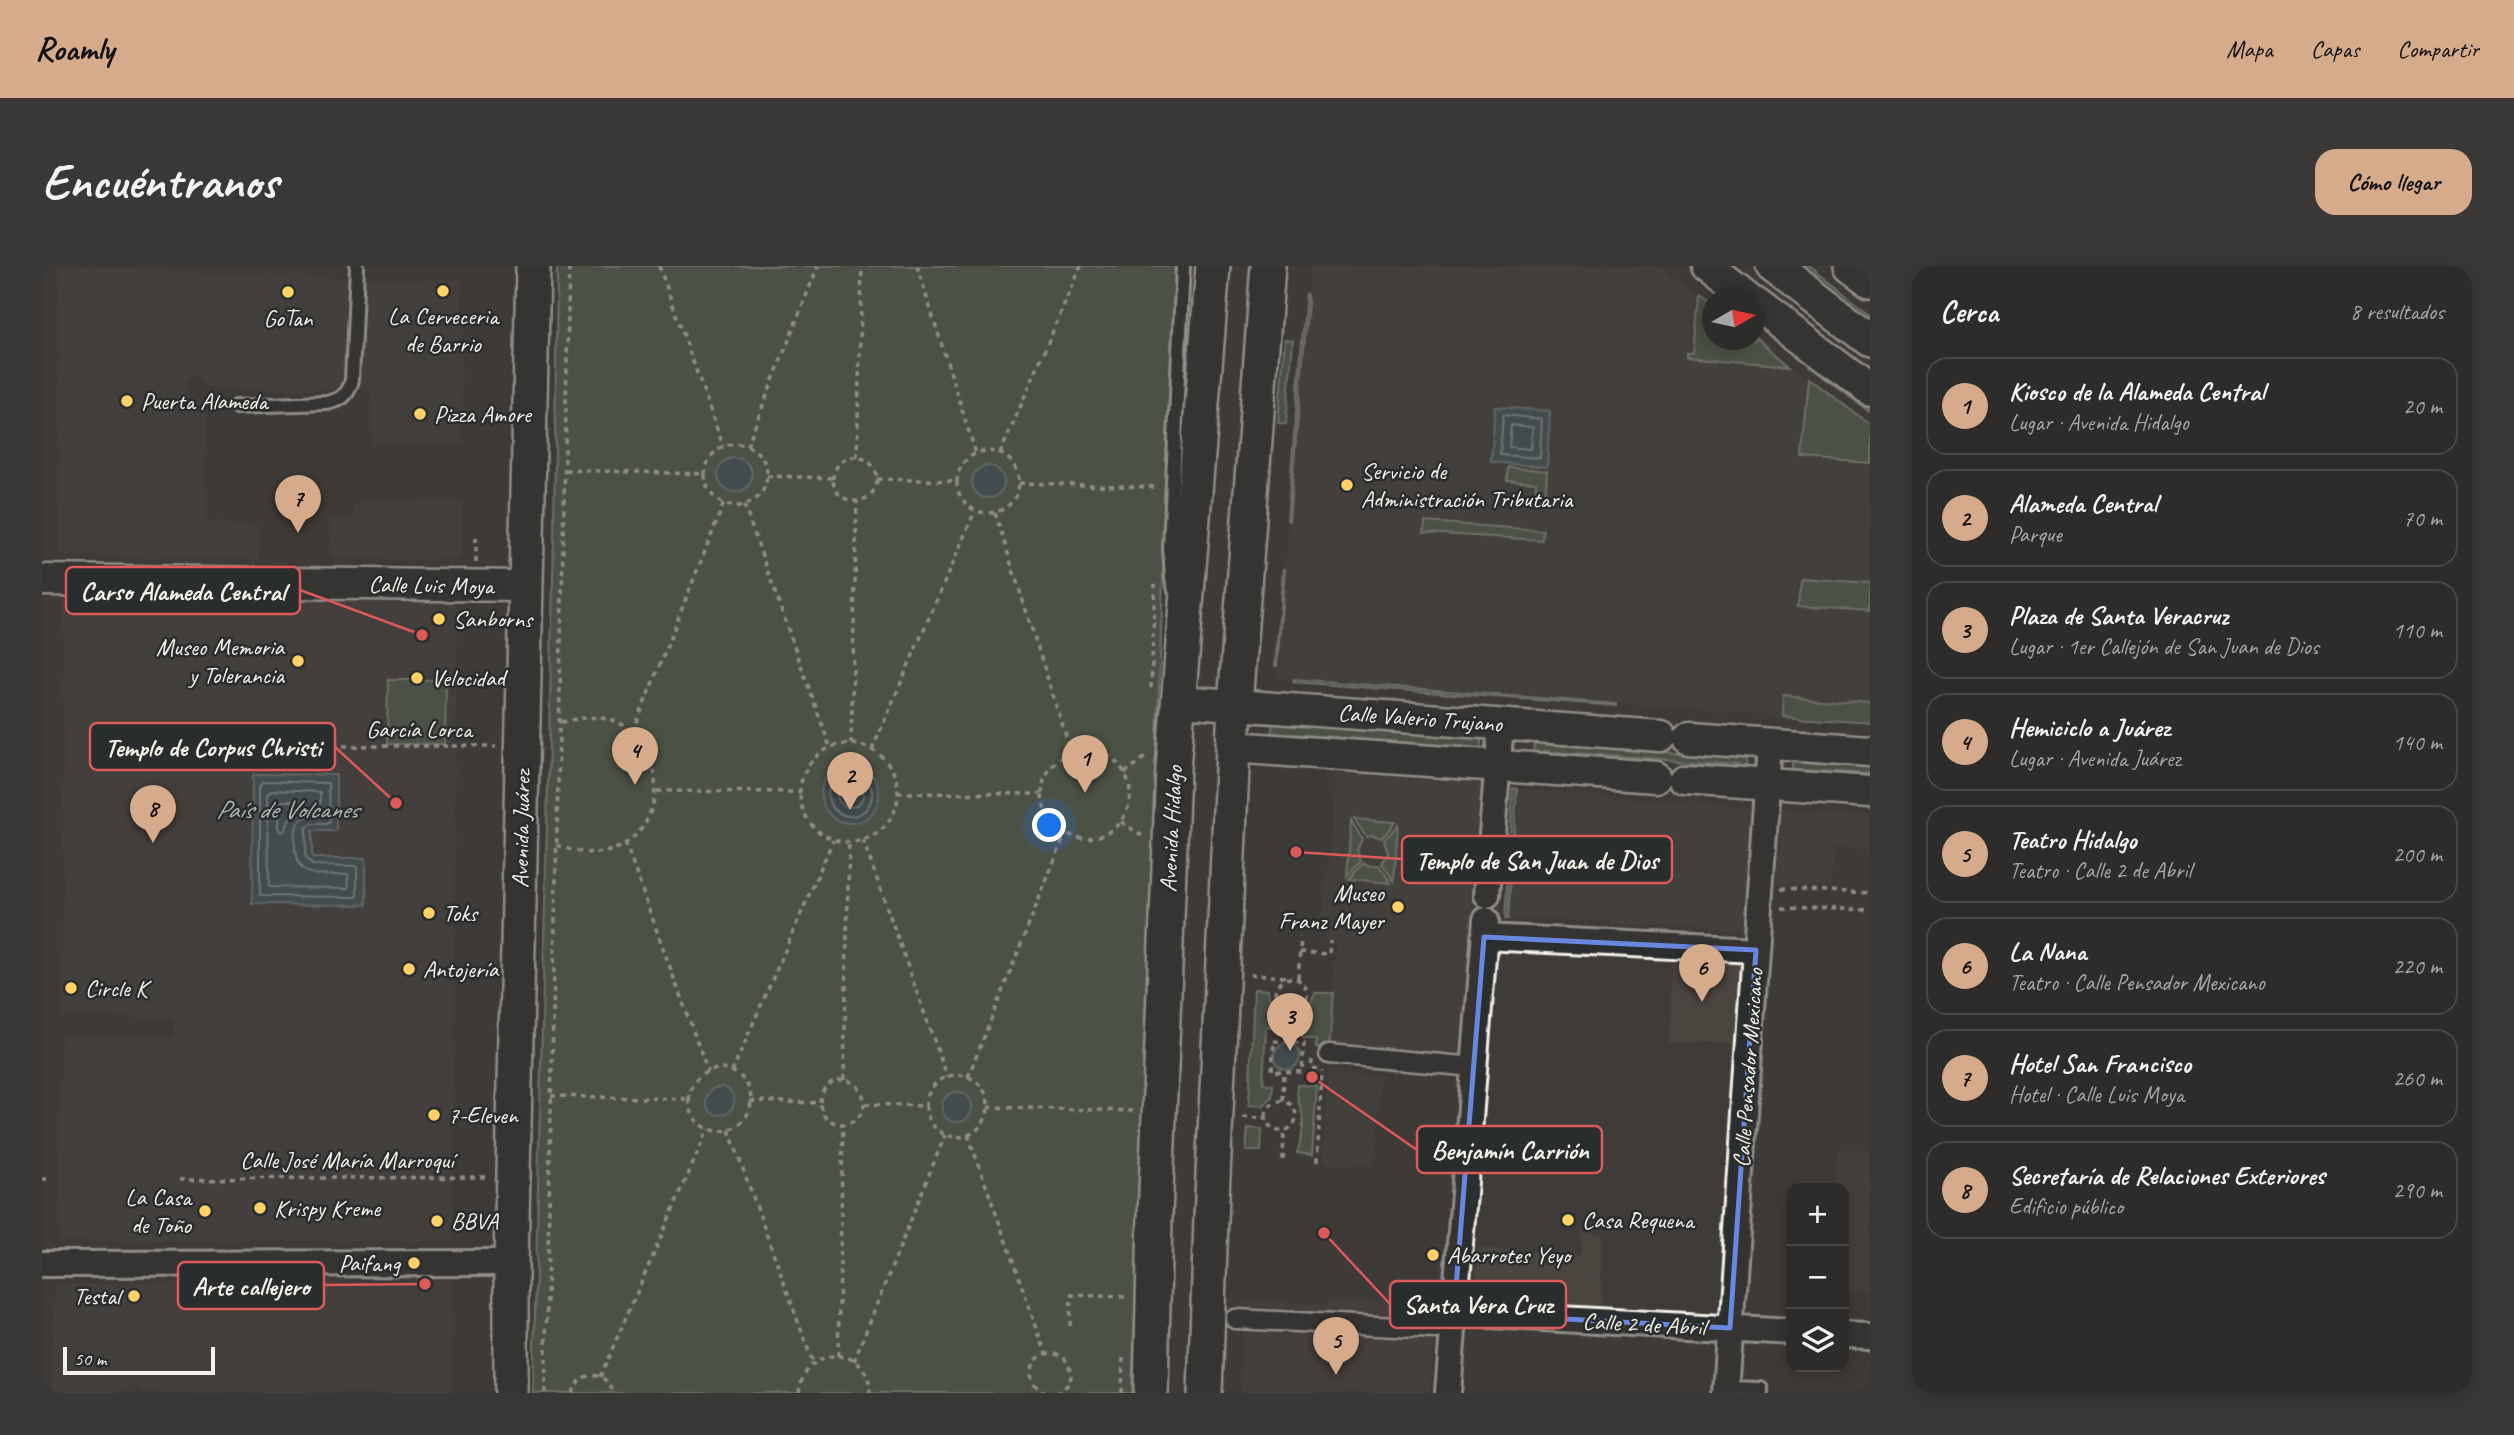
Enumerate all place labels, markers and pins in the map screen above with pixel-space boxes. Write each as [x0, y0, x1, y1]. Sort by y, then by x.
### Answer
marker: La Cerveceria de Barrio [435, 283, 451, 299]
marker: GoTan [280, 284, 296, 300]
place label: La Cerveceria de Barrio [388, 301, 500, 359]
place label: GoTan [264, 303, 314, 333]
place label: Puerta Alameda [141, 386, 270, 416]
marker: Puerta Alameda [119, 393, 135, 409]
place label: Pizza Amore [434, 399, 533, 429]
marker: Pizza Amore [412, 406, 428, 422]
place label: Servicio de Administración Tributaria [1361, 456, 1574, 514]
pin: 7 [275, 475, 321, 533]
marker: Servicio de Administración Tributaria [1339, 477, 1355, 493]
callout: Carso Alameda Central [66, 567, 300, 614]
place label: Sanborns [453, 604, 534, 634]
marker: Sanborns [431, 611, 447, 627]
place label: Museo Memoria y Tolerancia [156, 632, 286, 690]
marker: Museo Memoria y Tolerancia [290, 653, 306, 669]
place label: Velocidad [431, 663, 508, 693]
marker: Velocidad [409, 670, 425, 686]
callout: Templo de Corpus Christi [90, 723, 335, 770]
pin: 4 [612, 727, 658, 785]
pin: 1 [1062, 735, 1108, 793]
pin: 2 [827, 752, 873, 810]
pin: 8 [130, 785, 176, 843]
callout: Templo de San Juan de Dios [1402, 836, 1672, 883]
place label: Museo Franz Mayer [1279, 878, 1386, 936]
place label: Toks [443, 898, 479, 928]
marker: Museo Franz Mayer [1390, 899, 1406, 915]
marker: Toks [421, 905, 437, 921]
pin: 6 [1679, 944, 1725, 1002]
place label: Antojería [423, 954, 500, 984]
marker: Antojería [401, 961, 417, 977]
place label: Circle K [85, 973, 153, 1003]
marker: Circle K [63, 980, 79, 996]
pin: 3 [1267, 993, 1313, 1051]
place label: 7-Eleven [448, 1100, 519, 1130]
marker: 7-Eleven [426, 1107, 442, 1123]
callout: Benjamín Carrión [1417, 1126, 1602, 1173]
place label: La Casa de Toño [125, 1182, 193, 1240]
place label: Krispy Kreme [274, 1193, 382, 1223]
marker: Krispy Kreme [252, 1200, 268, 1216]
marker: La Casa de Toño [197, 1203, 213, 1219]
place label: Casa Requena [1582, 1205, 1696, 1235]
place label: BBVA [451, 1206, 499, 1236]
marker: Casa Requena [1560, 1212, 1576, 1228]
marker: BBVA [429, 1213, 445, 1229]
place label: Abarrotes Yeyo [1447, 1240, 1573, 1270]
marker: Abarrotes Yeyo [1425, 1247, 1441, 1263]
place label: Paifang [339, 1248, 401, 1278]
marker: Paifang [406, 1255, 422, 1271]
callout: Arte callejero [178, 1262, 324, 1309]
place label: Testal [74, 1281, 124, 1311]
callout: Santa Vera Cruz [1390, 1281, 1566, 1328]
marker: Testal [126, 1288, 142, 1304]
pin: 5 [1313, 1317, 1359, 1375]

